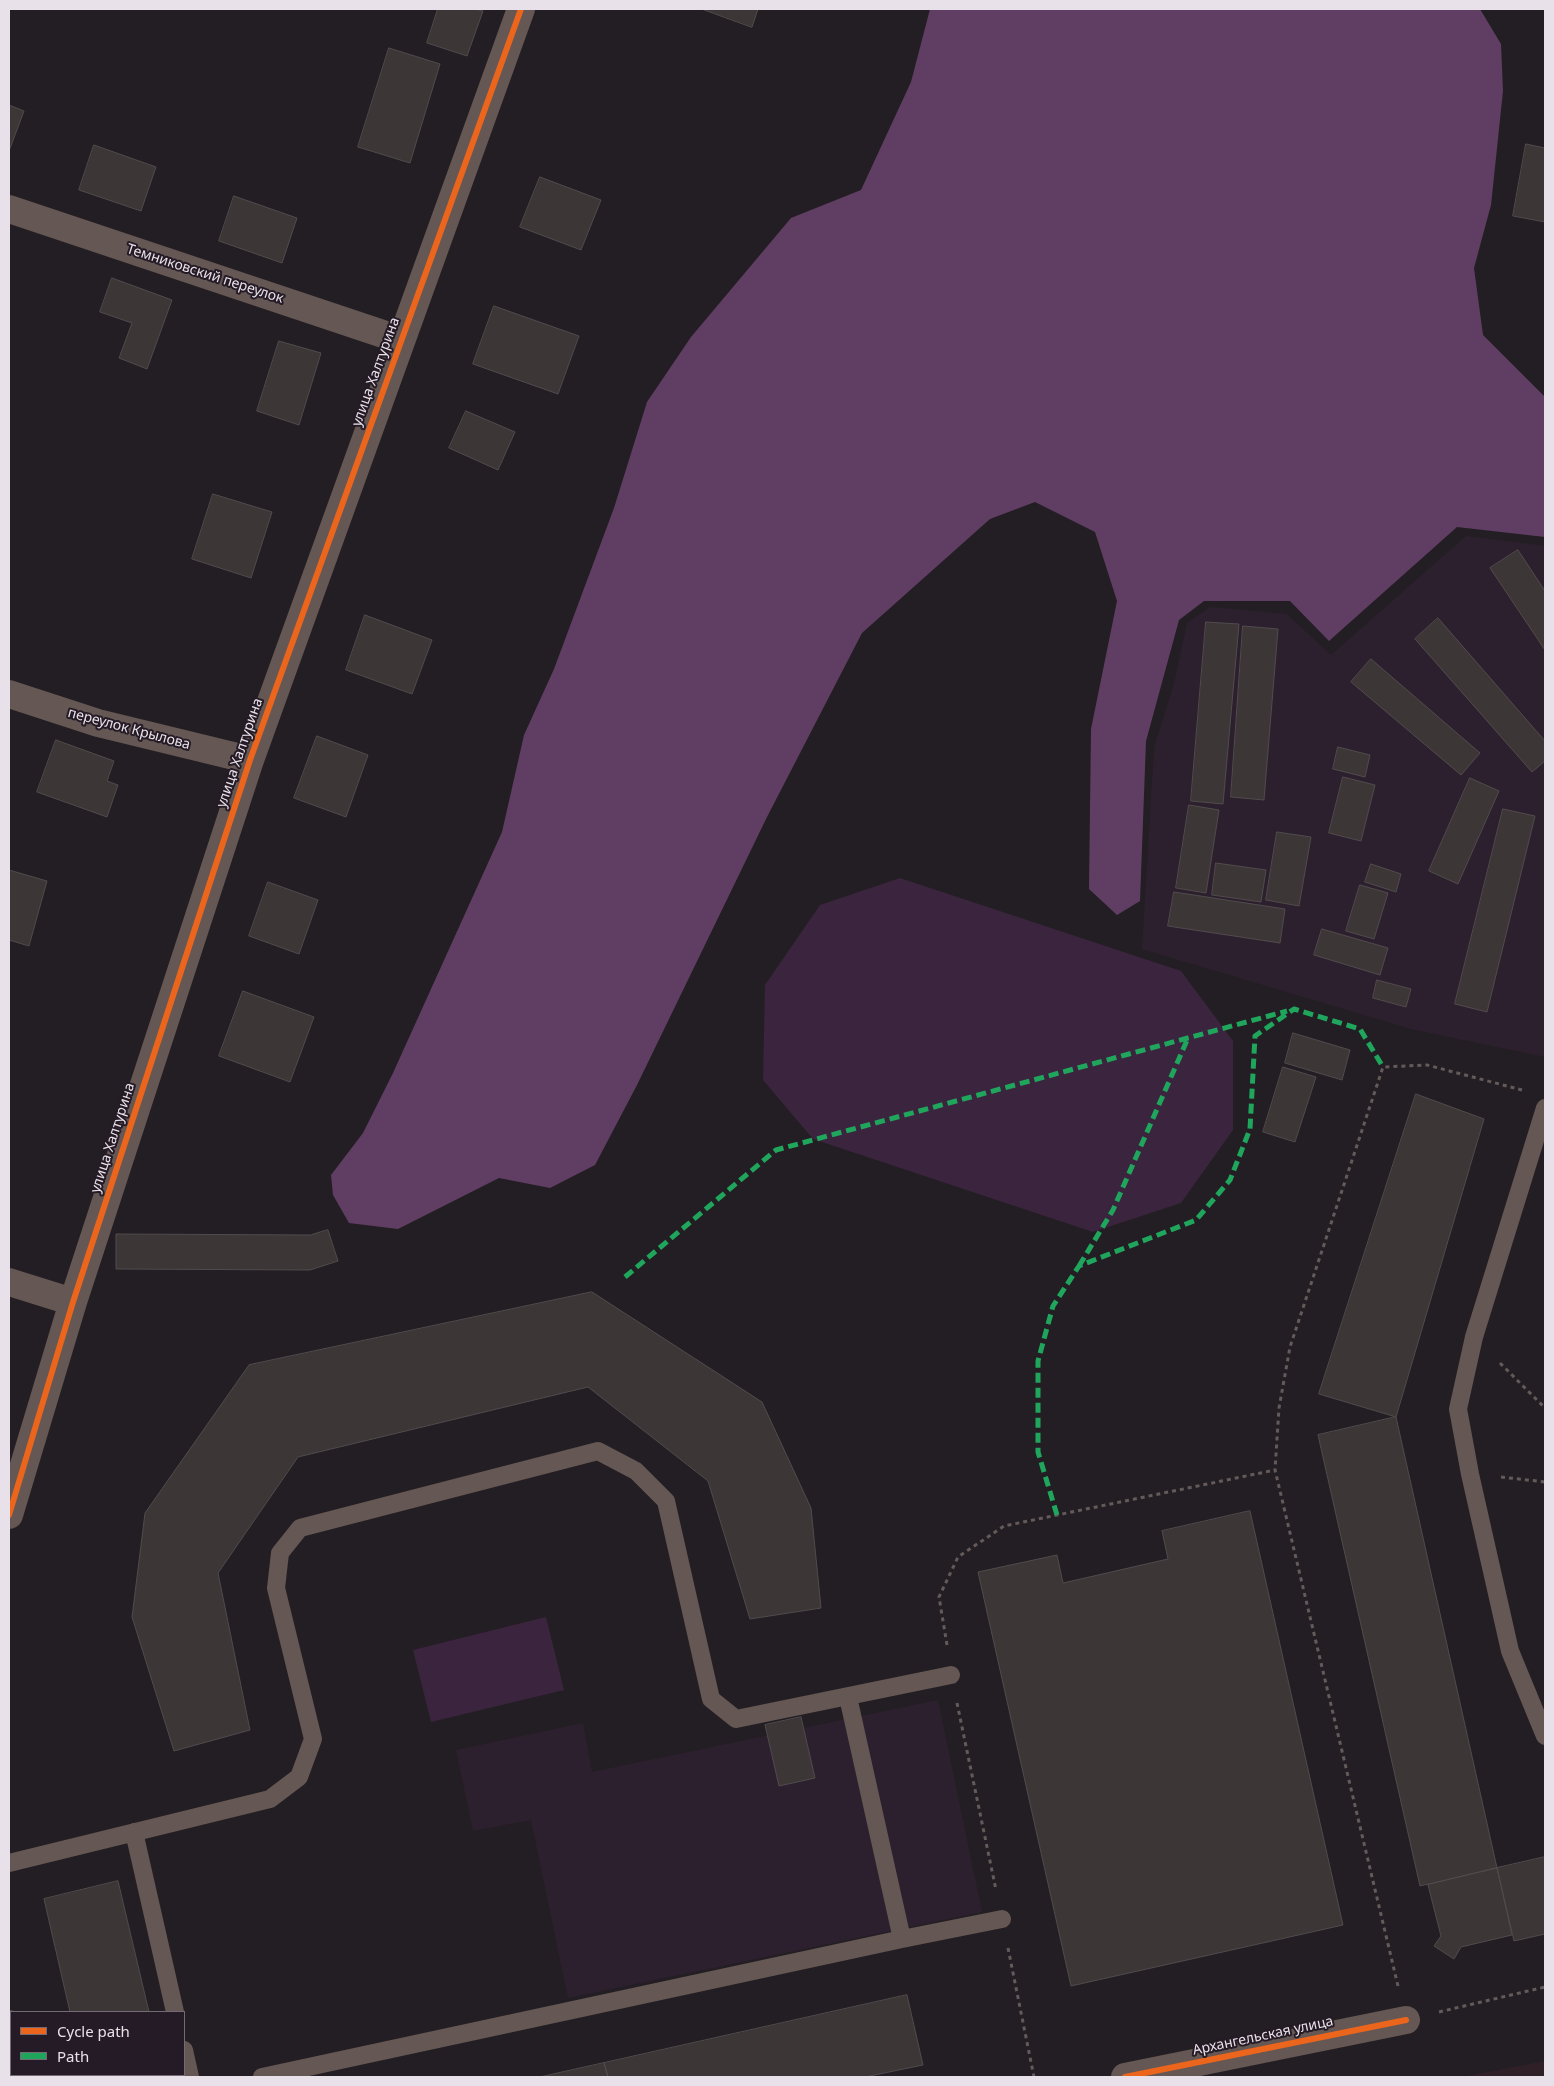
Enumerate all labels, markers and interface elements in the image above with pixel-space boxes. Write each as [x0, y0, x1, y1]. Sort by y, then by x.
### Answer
street label: Темниковский переулок [124, 241, 286, 307]
street label: улица Халтурина [349, 315, 403, 429]
street label: улица Халтурина [213, 696, 267, 810]
street label: переулок Крылова [66, 705, 192, 753]
street label: улица Халтурина [87, 1081, 139, 1195]
legend [10, 2011, 185, 2076]
street label: Архангельская улица [1191, 2013, 1335, 2059]
text: Cycle path [57, 2021, 130, 2041]
text: Path [57, 2046, 89, 2066]

